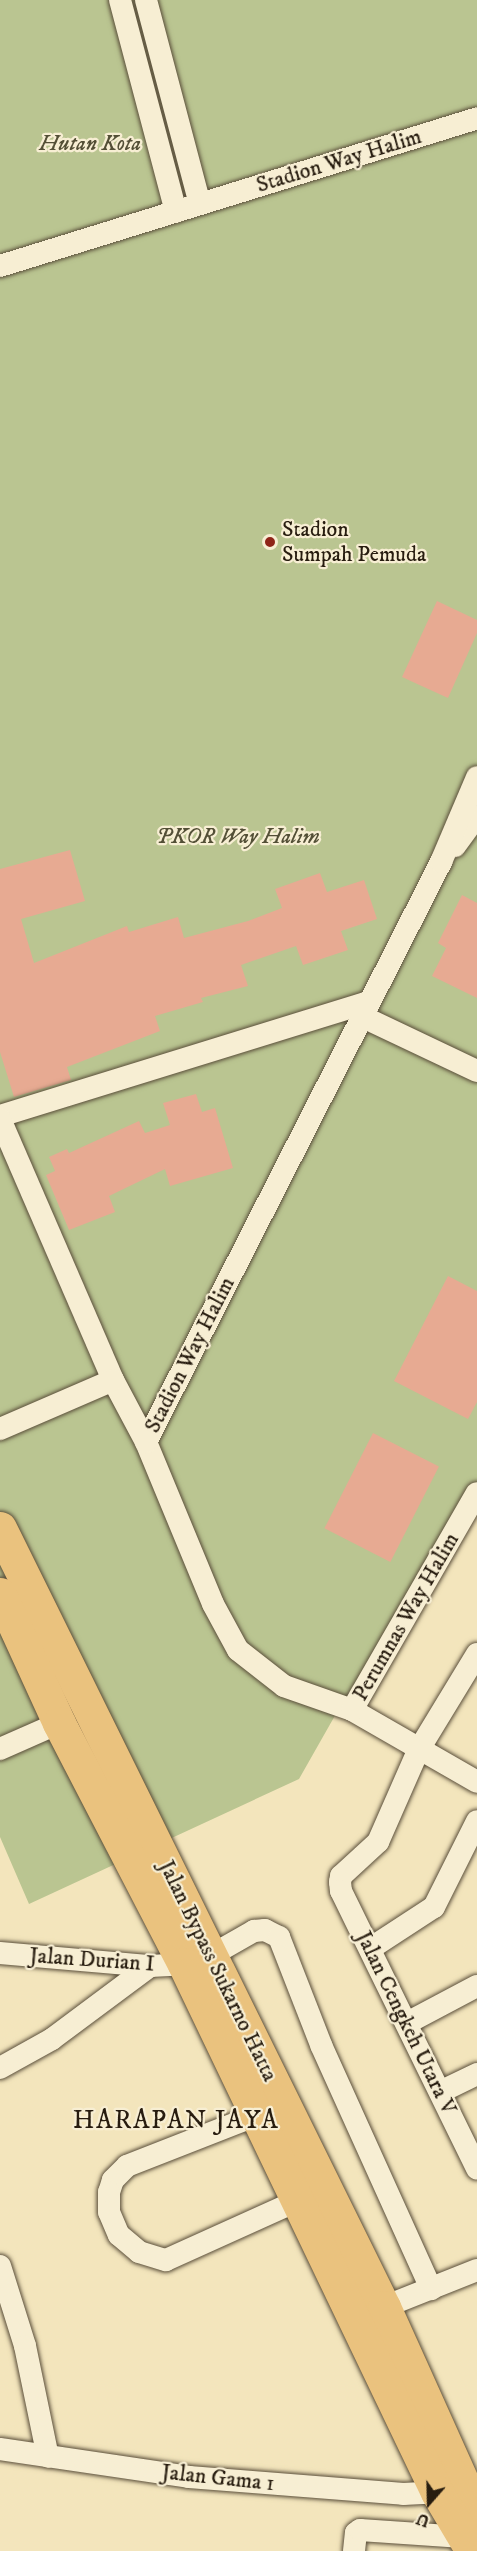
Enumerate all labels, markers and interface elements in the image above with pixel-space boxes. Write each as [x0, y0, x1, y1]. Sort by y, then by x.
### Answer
street label: Stadion Way Halim [253, 123, 425, 199]
park label: Hutan Kota [39, 131, 141, 157]
place label: Stadion Sumpah Pemuda [282, 516, 426, 568]
marker: Stadion Sumpah Pemuda [263, 535, 277, 549]
park label: PKOR Way Halim [156, 824, 320, 850]
street label: Stadion Way Halim [139, 1273, 241, 1437]
street label: Perumnas Way Halim [347, 1528, 465, 1706]
street label: Jalan Bypass Sukarno Hatta [153, 1856, 283, 2086]
street label: Jalan Cengkeh Utara V [350, 1927, 462, 2119]
street label: Jalan Durian I [29, 1942, 155, 1978]
district label: HARAPAN JAYA [73, 2105, 279, 2137]
street label: Jalan Gama 1 [160, 2459, 276, 2497]
north arrow [399, 2473, 459, 2533]
text: U [414, 2508, 432, 2531]

